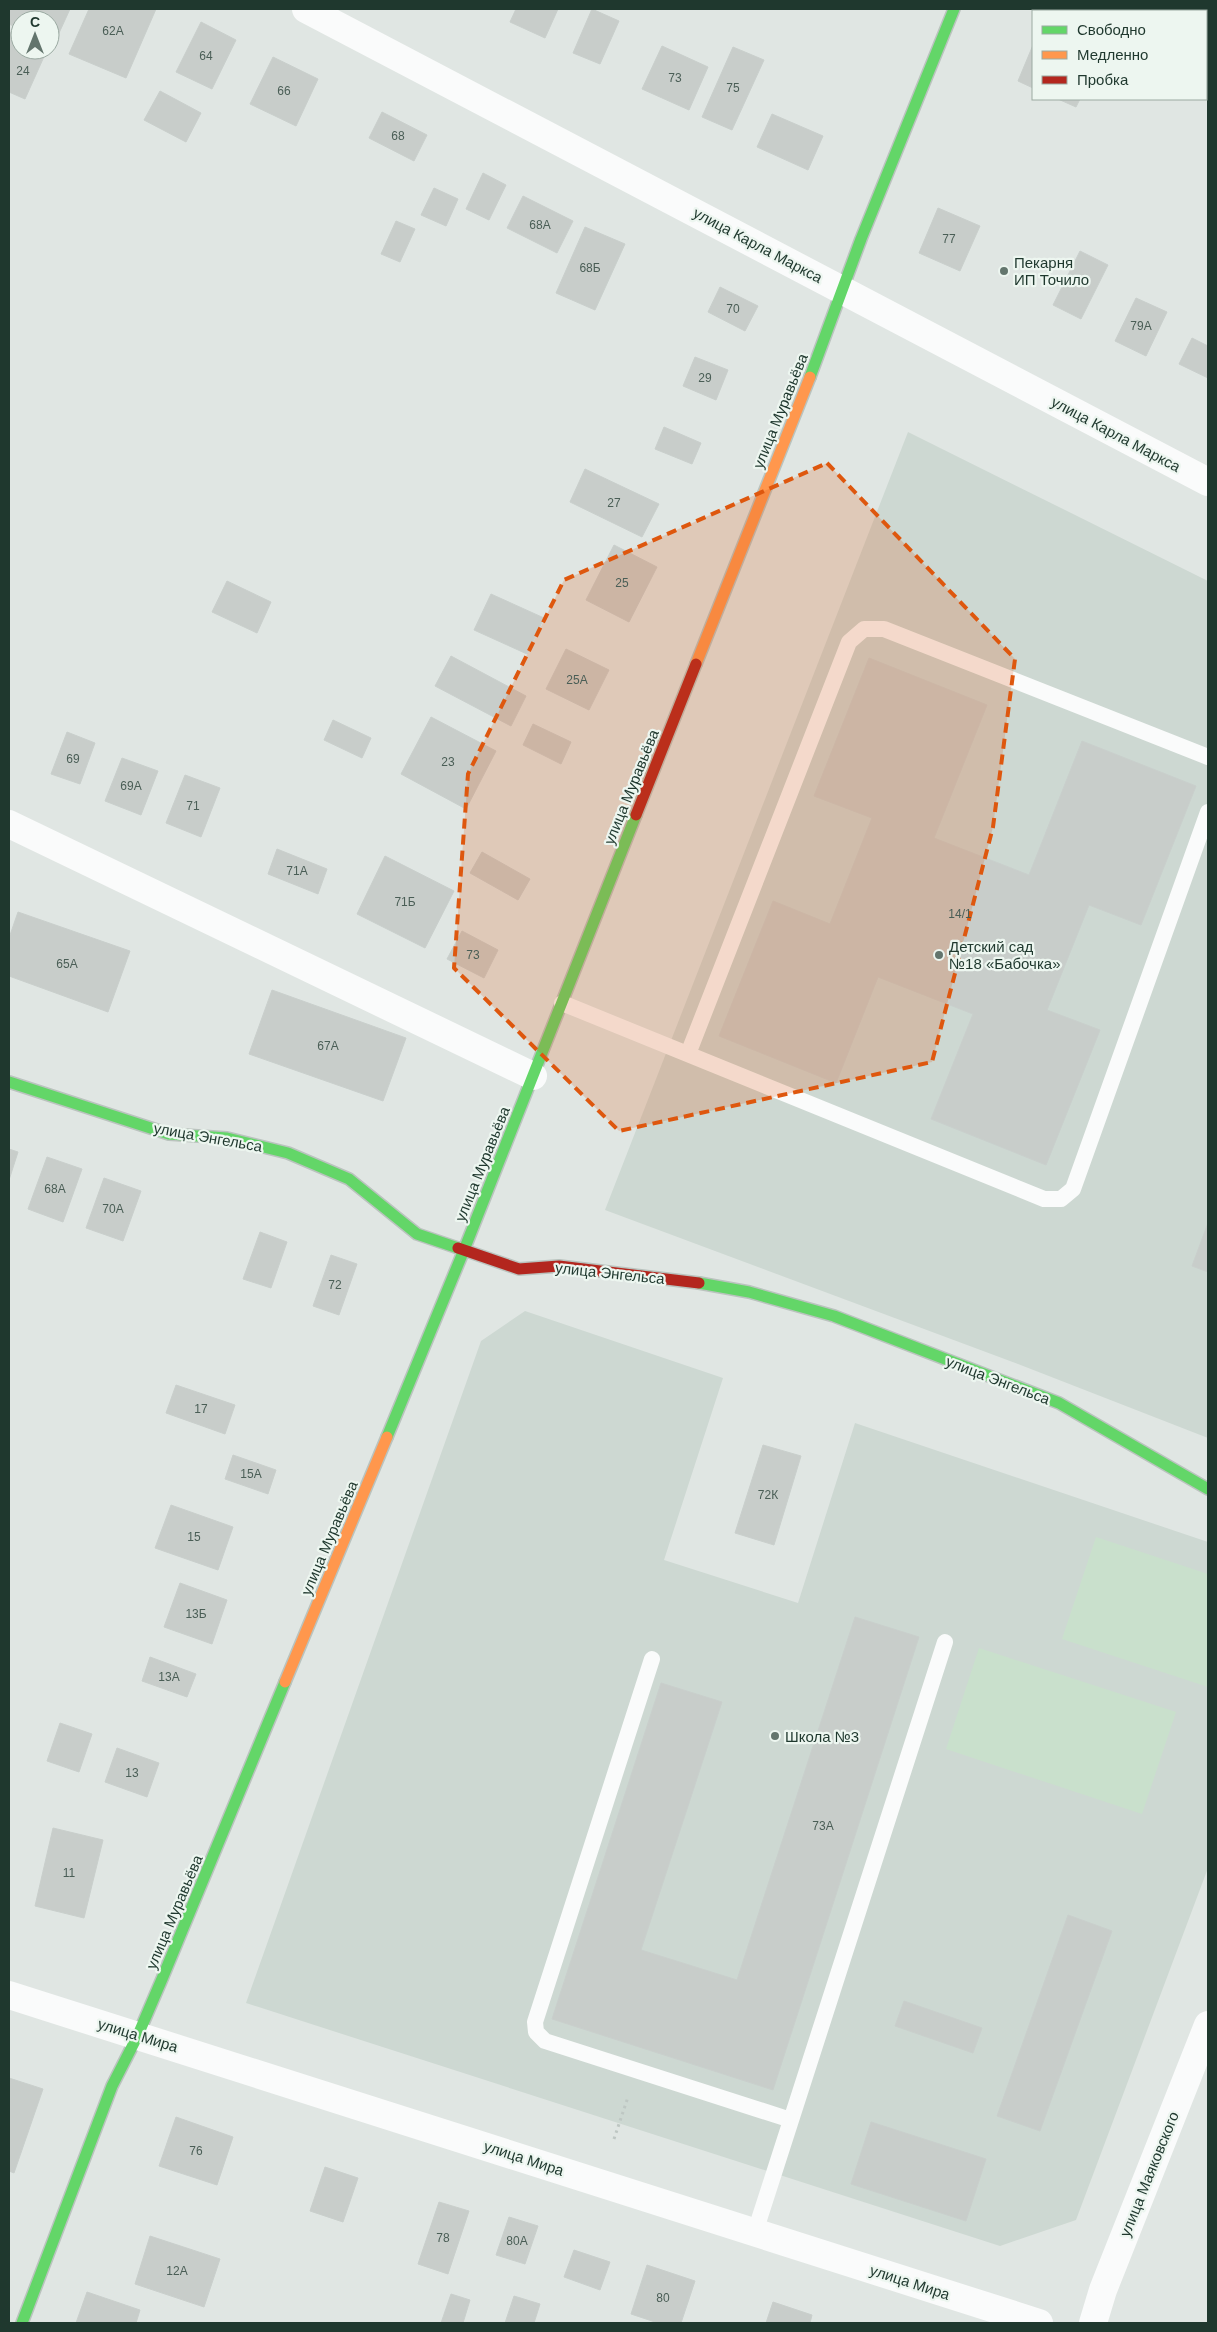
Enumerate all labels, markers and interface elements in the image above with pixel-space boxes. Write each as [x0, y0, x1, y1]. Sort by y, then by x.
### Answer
north arrow [10, 10, 60, 60]
legend [1032, 10, 1207, 100]
text: С [30, 14, 40, 30]
text: Свободно [1077, 21, 1146, 38]
house number: 62А [102, 24, 124, 38]
text: Медленно [1077, 46, 1148, 63]
house number: 64 [199, 49, 213, 63]
house number: 24 [16, 64, 30, 78]
house number: 73 [668, 71, 682, 85]
text: Пробка [1077, 71, 1129, 88]
house number: 75 [726, 81, 740, 95]
house number: 66 [277, 84, 291, 98]
house number: 68 [391, 129, 405, 143]
street label: улица Карла Маркса [691, 204, 826, 286]
house number: 68А [529, 218, 551, 232]
house number: 77 [942, 232, 956, 246]
place label: Пекарня ИП Точило [1014, 254, 1089, 288]
house number: 68Б [579, 261, 601, 275]
marker: Пекарня ИП Точило [998, 265, 1010, 277]
house number: 70 [726, 302, 740, 316]
house number: 79А [1130, 319, 1152, 333]
street label: улица Муравьёва [749, 350, 811, 471]
house number: 29 [698, 371, 712, 385]
street label: улица Карла Маркса [1049, 393, 1184, 475]
house number: 27 [607, 496, 621, 510]
house number: 25 [615, 576, 629, 590]
house number: 25А [566, 673, 588, 687]
street label: улица Муравьёва [600, 726, 662, 847]
house number: 69 [66, 752, 80, 766]
house number: 23 [441, 755, 455, 769]
house number: 69А [120, 779, 142, 793]
house number: 71 [186, 799, 200, 813]
house number: 71А [286, 864, 308, 878]
house number: 71Б [394, 895, 416, 909]
house number: 14/1 [948, 907, 972, 921]
place label: Детский сад №18 «Бабочка» [949, 938, 1060, 972]
house number: 73 [466, 948, 480, 962]
marker: Детский сад №18 «Бабочка» [933, 949, 945, 961]
house number: 65А [56, 957, 78, 971]
house number: 67А [317, 1039, 339, 1053]
street label: улица Муравьёва [451, 1103, 513, 1224]
street label: улица Энгельса [152, 1119, 264, 1155]
house number: 68А [44, 1182, 66, 1196]
house number: 70А [102, 1202, 124, 1216]
street label: улица Энгельса [554, 1259, 666, 1287]
house number: 72 [328, 1278, 342, 1292]
street label: улица Энгельса [944, 1352, 1053, 1408]
house number: 17 [194, 1402, 208, 1416]
house number: 15А [240, 1467, 262, 1481]
street label: улица Муравьёва [297, 1478, 361, 1598]
house number: 72К [758, 1488, 778, 1502]
house number: 15 [187, 1530, 201, 1544]
house number: 13Б [185, 1607, 207, 1621]
house number: 13А [158, 1670, 180, 1684]
place label: Школа №3 [785, 1728, 859, 1745]
marker: Школа №3 [769, 1730, 781, 1742]
house number: 13 [125, 1766, 139, 1780]
house number: 73А [812, 1819, 834, 1833]
street label: улица Муравьёва [142, 1852, 206, 1972]
house number: 11 [63, 1866, 76, 1880]
street label: улица Мира [96, 2015, 181, 2055]
street label: улица Маяковского [1116, 2109, 1182, 2239]
street label: улица Мира [482, 2137, 567, 2179]
house number: 76 [189, 2144, 203, 2158]
house number: 78 [436, 2231, 450, 2245]
house number: 80А [506, 2234, 528, 2248]
street label: улица Мира [868, 2261, 953, 2303]
house number: 12А [166, 2264, 188, 2278]
house number: 80 [656, 2291, 670, 2305]

